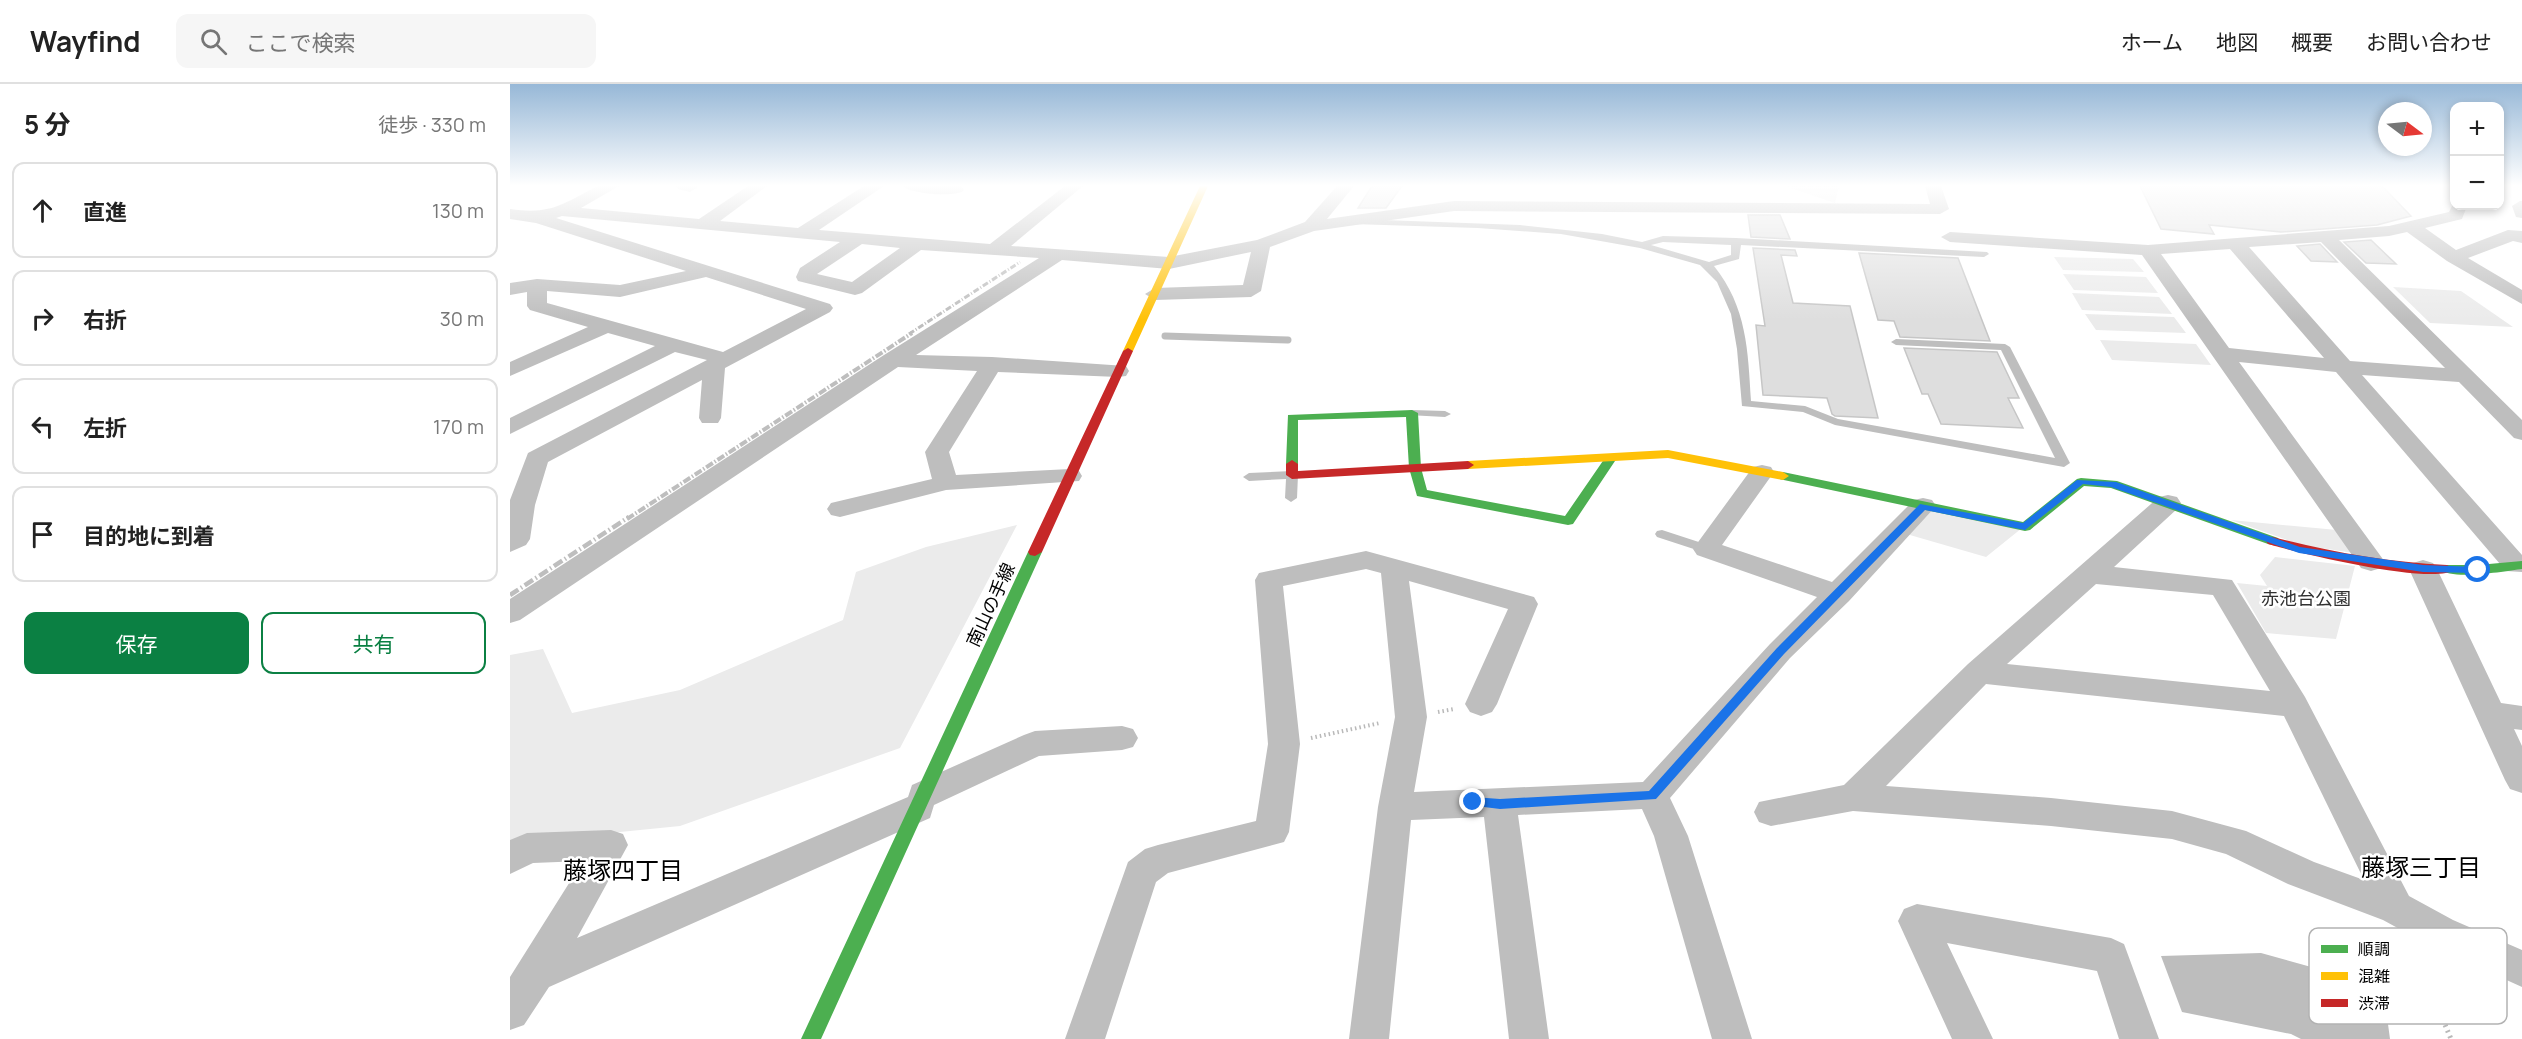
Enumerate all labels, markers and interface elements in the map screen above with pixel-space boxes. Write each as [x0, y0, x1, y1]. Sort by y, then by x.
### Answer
search box [176, 14, 596, 68]
text: Wayfind [30, 22, 140, 60]
icon: search [197, 25, 230, 58]
text: ここで検索 [245, 28, 355, 58]
text: ホーム [2121, 28, 2183, 56]
text: 地図 [2216, 28, 2258, 56]
text: 概要 [2291, 28, 2333, 56]
text: お問い合わせ [2366, 28, 2492, 56]
north arrow [2378, 102, 2432, 156]
map controls [2450, 102, 2504, 210]
button: + [2450, 102, 2504, 156]
text: 5 分 [24, 106, 70, 142]
text: 徒歩 · 330 m [378, 111, 486, 138]
button: − [2450, 156, 2504, 210]
icon: ahead [26, 194, 59, 227]
text: 直進 [83, 197, 127, 227]
text: 130 m [432, 197, 484, 224]
icon: right [26, 302, 59, 335]
text: 右折 [83, 305, 127, 335]
text: 30 m [440, 305, 484, 332]
icon: left [26, 410, 59, 443]
text: 左折 [83, 413, 127, 443]
text: 170 m [433, 413, 484, 440]
icon: arrive [26, 518, 59, 551]
text: 目的地に到着 [83, 521, 215, 551]
route start [2464, 556, 2490, 582]
street label: 南山の手線 [960, 559, 1020, 650]
park label: 赤池台公園 [2261, 586, 2351, 610]
button: 保存 [24, 612, 249, 674]
button: 共有 [261, 612, 486, 674]
route end [1459, 788, 1485, 814]
district label: 藤塚三丁目 [2361, 850, 2481, 883]
district label: 藤塚四丁目 [563, 853, 683, 886]
legend [2309, 928, 2507, 1024]
text: 順調 [2358, 938, 2390, 960]
text: 混雑 [2358, 965, 2390, 987]
text: 渋滞 [2358, 992, 2390, 1014]

